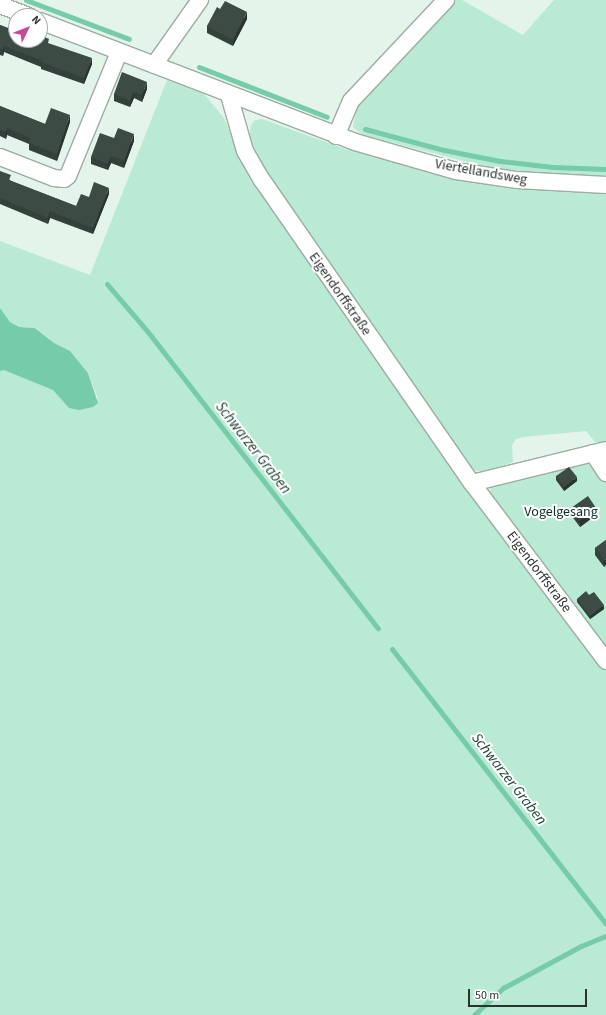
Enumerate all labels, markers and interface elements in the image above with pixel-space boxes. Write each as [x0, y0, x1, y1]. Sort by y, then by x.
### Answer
north arrow [8, 8, 48, 48]
text: N [28, 12, 44, 28]
street label: Viertellandsweg [434, 156, 528, 188]
street label: Eigendorffstraße [305, 249, 375, 339]
water label: Schwarzer Graben [211, 398, 295, 498]
park label: Vogelgesang [524, 504, 598, 520]
street label: Eigendorffstraße [503, 528, 575, 616]
water label: Schwarzer Graben [467, 729, 551, 829]
scale bar [470, 981, 589, 1007]
text: 50 m [475, 987, 499, 1004]

